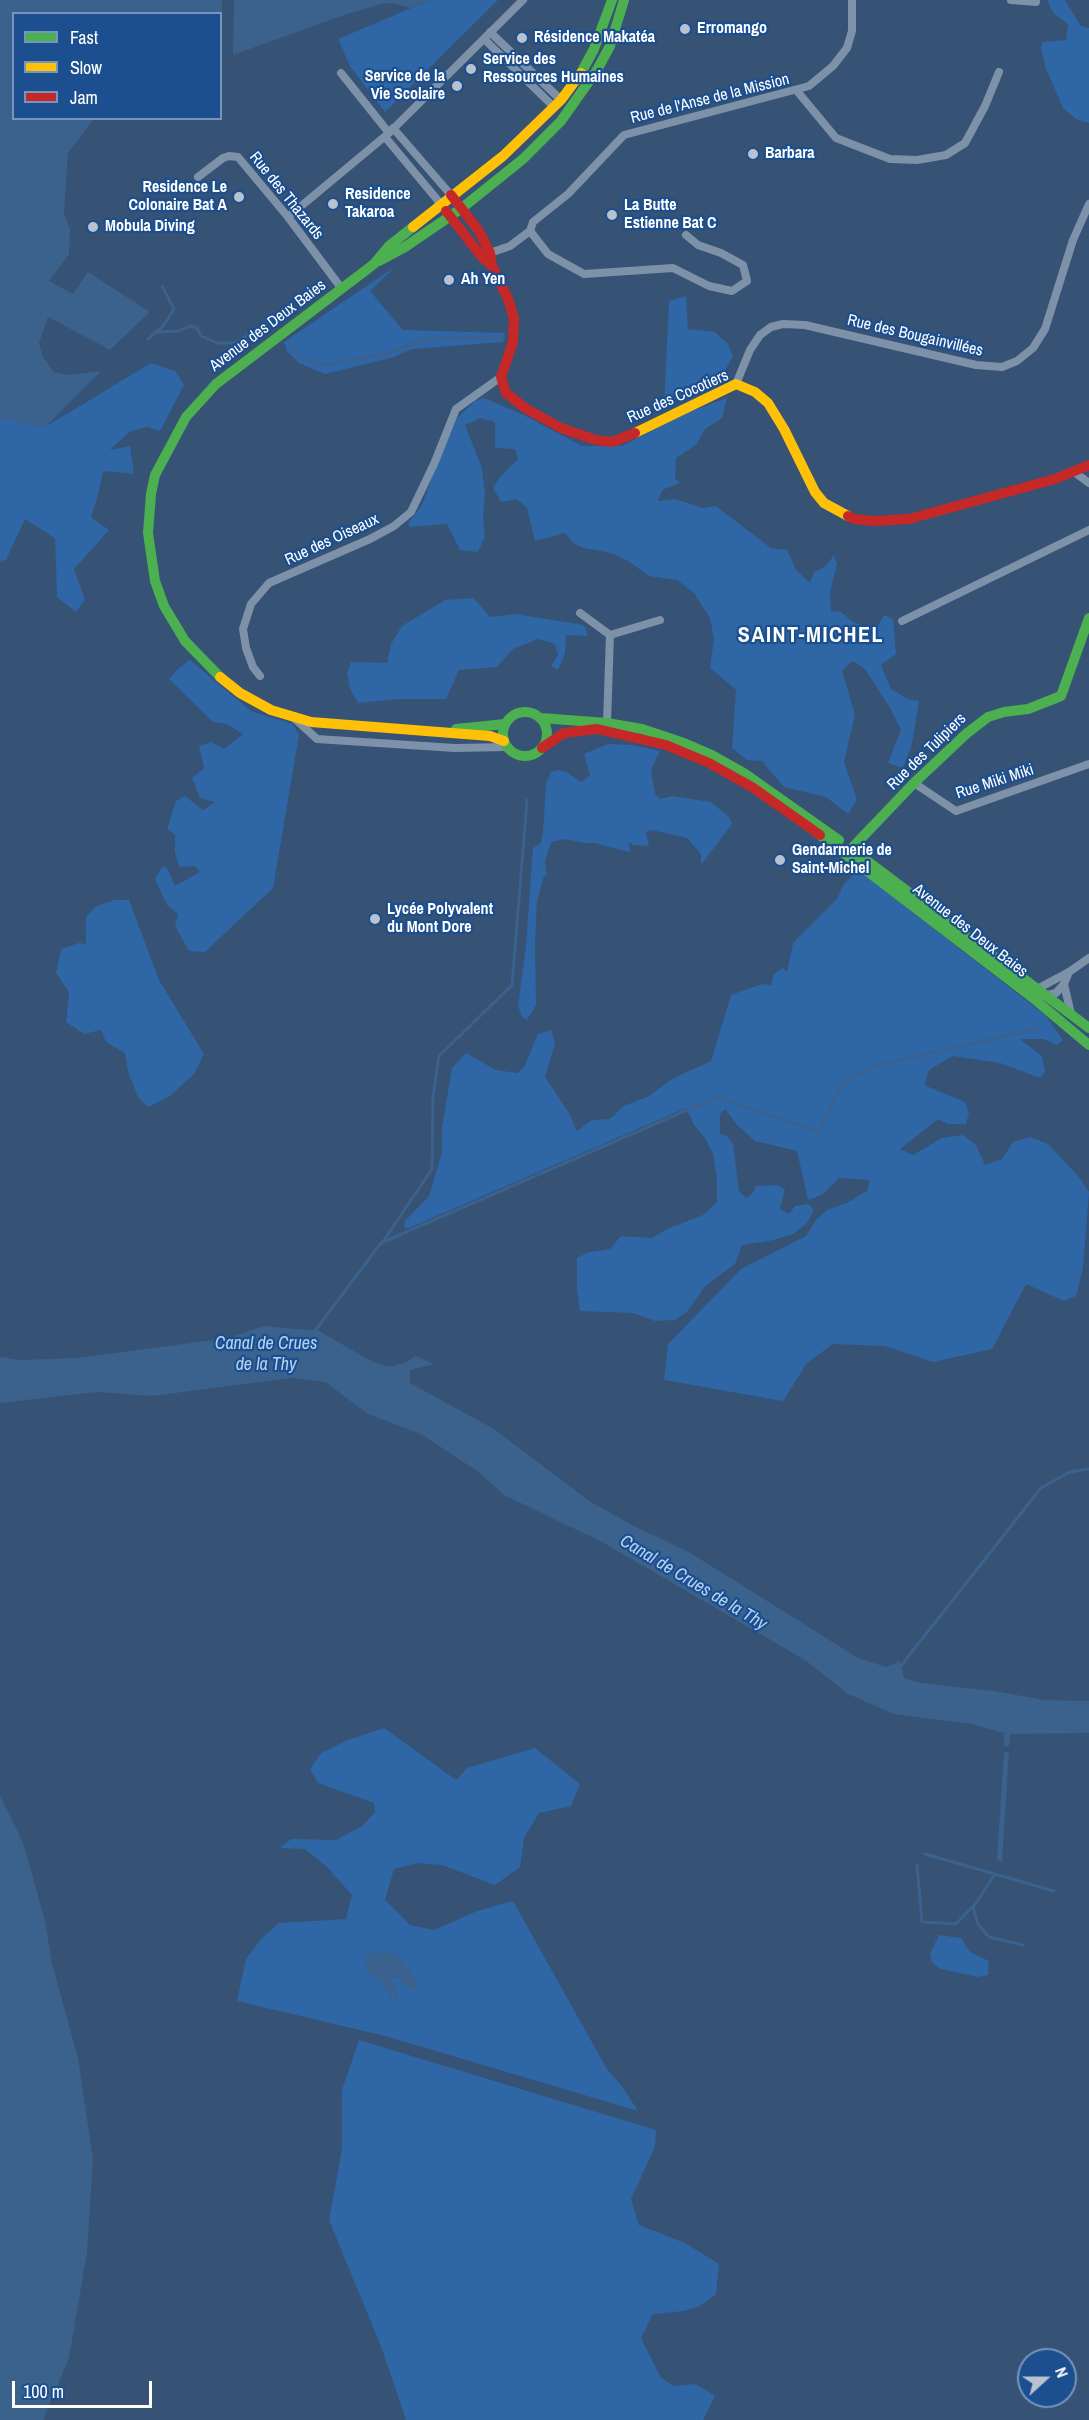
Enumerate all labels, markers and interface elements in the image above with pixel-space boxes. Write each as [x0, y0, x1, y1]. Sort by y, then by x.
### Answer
legend [12, 12, 222, 120]
place label: Erromango [697, 19, 767, 39]
marker: Erromango [678, 22, 692, 36]
text: Fast [70, 25, 98, 50]
place label: Résidence Makatéa [534, 28, 655, 48]
marker: Résidence Makatéa [515, 31, 529, 45]
place label: Service des Ressources Humaines [483, 50, 624, 88]
text: Slow [70, 55, 102, 80]
marker: Service des Ressources Humaines [464, 62, 478, 76]
place label: Service de la Vie Scolaire [365, 67, 445, 105]
street label: Rue de l'Anse de la Mission [629, 70, 791, 128]
marker: Service de la Vie Scolaire [450, 79, 464, 93]
text: Jam [70, 85, 98, 110]
place label: Barbara [765, 144, 815, 164]
marker: Barbara [746, 147, 760, 161]
street label: Rue des Thazards [245, 148, 327, 244]
place label: Residence Le Colonaire Bat A [129, 178, 227, 216]
place label: Residence Takaroa [345, 185, 411, 223]
marker: Residence Le Colonaire Bat A [232, 190, 246, 204]
place label: La Butte Estienne Bat C [624, 196, 717, 234]
marker: Residence Takaroa [326, 197, 340, 211]
marker: La Butte Estienne Bat C [605, 208, 619, 222]
place label: Mobula Diving [105, 217, 195, 237]
marker: Mobula Diving [86, 220, 100, 234]
place label: Ah Yen [461, 270, 505, 290]
marker: Ah Yen [442, 273, 456, 287]
street label: Avenue des Deux Baies [206, 276, 330, 376]
street label: Rue des Bougainvillées [845, 311, 985, 361]
street label: Rue des Cocotiers [624, 366, 732, 428]
street label: Rue des Oiseaux [282, 510, 382, 570]
district label: SAINT-MICHEL [738, 623, 884, 649]
street label: Rue des Tulipiers [883, 710, 971, 794]
street label: Rue Miki Miki [954, 760, 1036, 804]
place label: Gendarmerie de Saint-Michel [792, 841, 892, 879]
marker: Gendarmerie de Saint-Michel [773, 853, 787, 867]
street label: Avenue des Deux Baies [909, 880, 1031, 982]
place label: Lycée Polyvalent du Mont Dore [387, 900, 493, 938]
marker: Lycée Polyvalent du Mont Dore [368, 912, 382, 926]
water label: Canal de Crues de la Thy [215, 1333, 317, 1376]
water label: Canal de Crues de la Thy [616, 1531, 770, 1635]
north arrow [1017, 2348, 1077, 2408]
text: N [1050, 2364, 1074, 2381]
scale bar [15, 2369, 154, 2407]
text: 100 m [23, 2379, 64, 2404]

